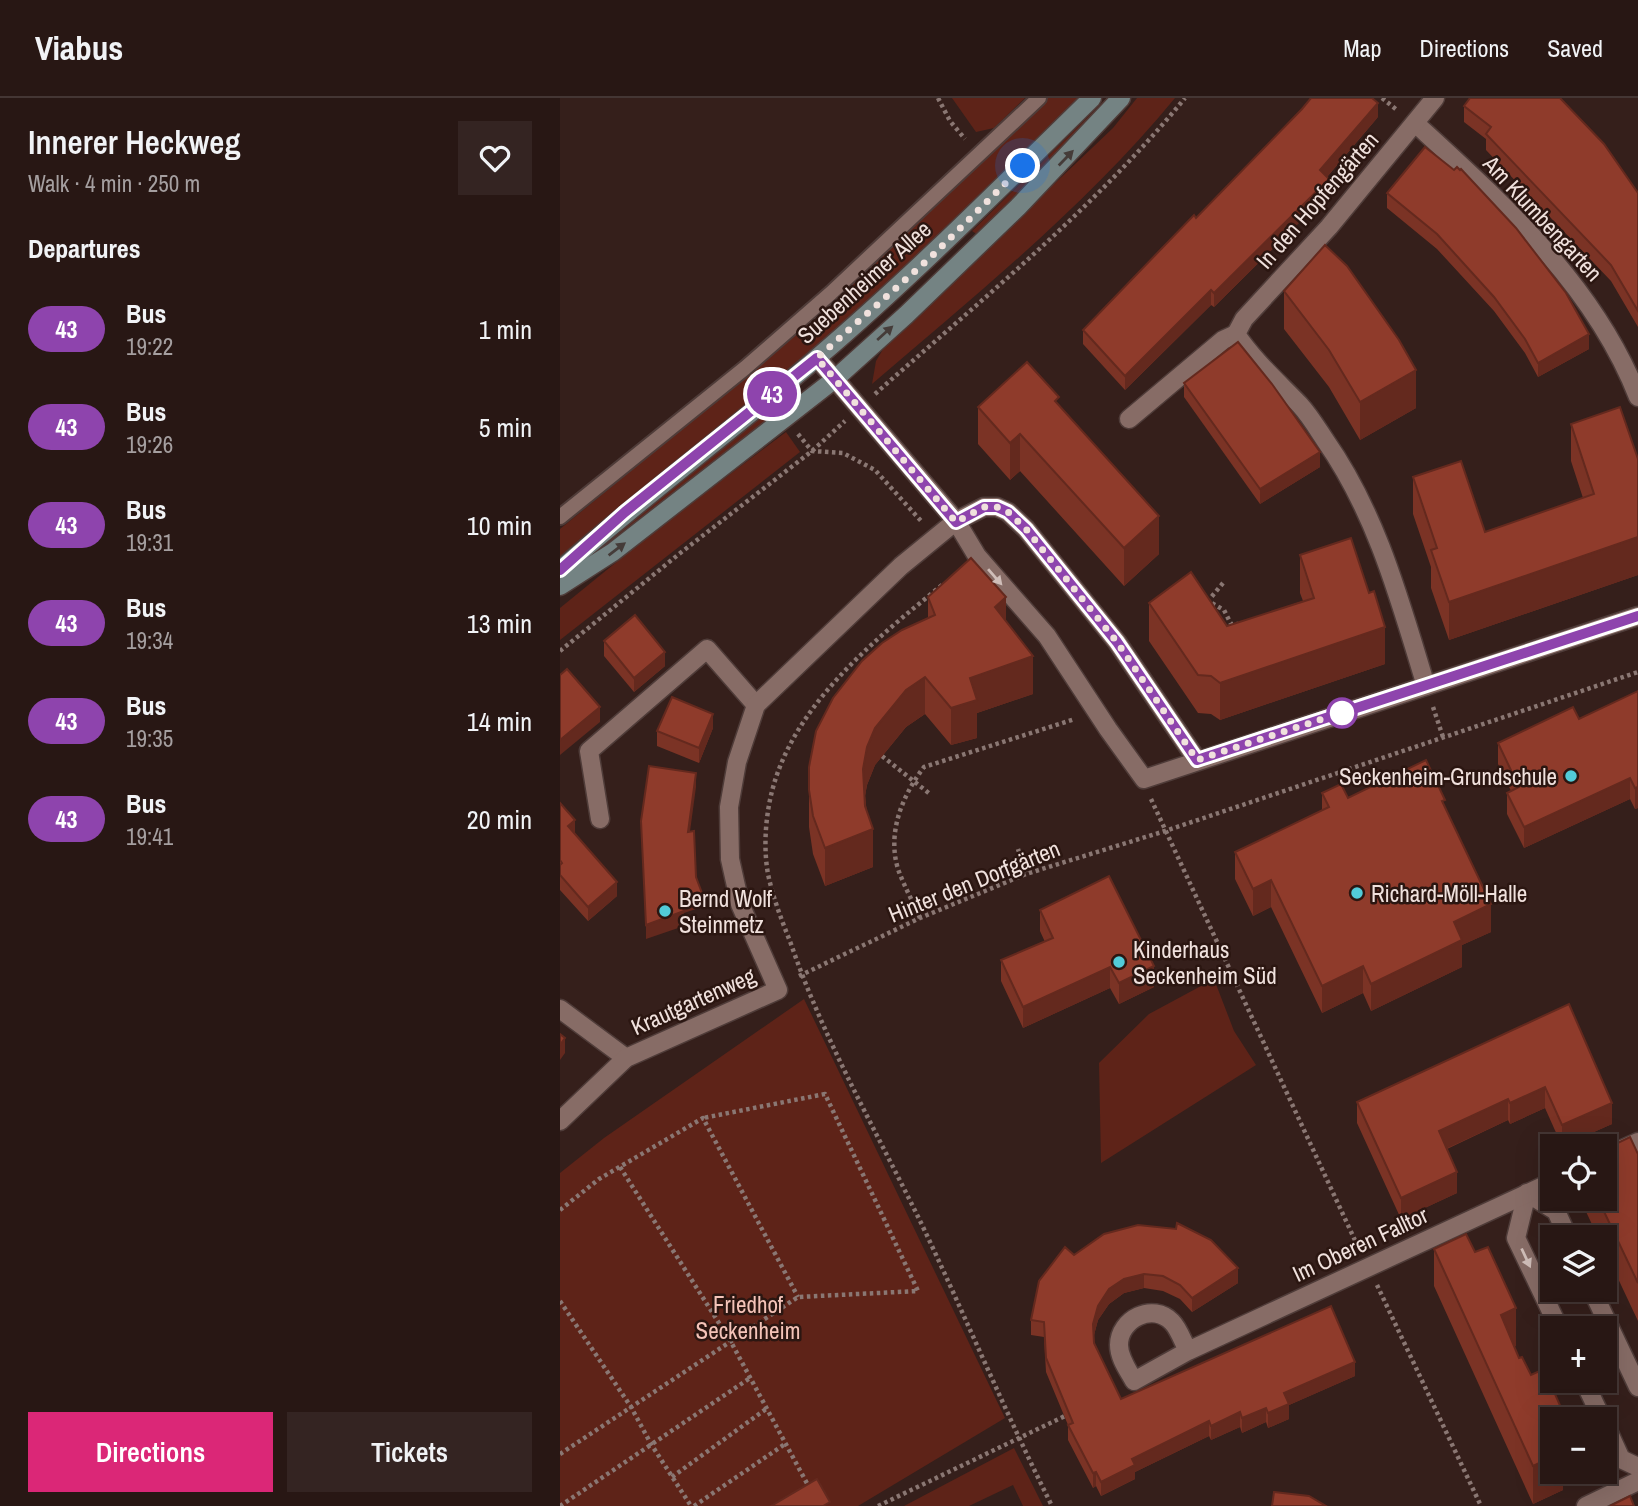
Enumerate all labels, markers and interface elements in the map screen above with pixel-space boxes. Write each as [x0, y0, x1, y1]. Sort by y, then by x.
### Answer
text: Viabus [35, 26, 123, 70]
text: Map [1343, 32, 1381, 64]
text: Directions [1419, 32, 1509, 64]
text: Saved [1547, 32, 1603, 64]
text: Innerer Heckweg [28, 120, 240, 164]
button: heart [458, 121, 532, 195]
street label: In den Hopfengärten [1249, 125, 1385, 275]
your location [1005, 148, 1040, 183]
street label: Am Klumbengarten [1476, 148, 1609, 288]
one-way arrow [1058, 150, 1074, 167]
text: Walk · 4 min · 250 m [28, 168, 200, 199]
street label: Suebenheimer Allee [791, 214, 937, 350]
text: Departures [28, 231, 141, 266]
text: Bus [126, 296, 166, 331]
text: 1 min [479, 312, 532, 347]
text: 43 [56, 313, 77, 345]
one-way arrow [877, 326, 894, 341]
text: 19:22 [126, 331, 173, 362]
line badge: 43 [740, 371, 804, 417]
text: 43 [761, 378, 783, 410]
text: Bus [126, 394, 166, 429]
text: 5 min [479, 410, 532, 445]
text: 43 [56, 411, 77, 443]
text: 19:26 [126, 429, 173, 460]
text: Bus [126, 492, 166, 527]
text: 10 min [467, 508, 532, 543]
text: 43 [56, 509, 77, 541]
text: 19:31 [126, 527, 173, 558]
one-way arrow [608, 542, 626, 556]
one-way arrow [987, 568, 1003, 586]
text: Bus [126, 590, 166, 625]
text: 13 min [467, 606, 532, 641]
text: 43 [56, 607, 77, 639]
text: 19:34 [126, 625, 173, 656]
text: Bus [126, 688, 166, 723]
unlabelled marker [1327, 698, 1357, 728]
text: 14 min [467, 704, 532, 739]
text: 43 [56, 705, 77, 737]
text: 19:35 [126, 723, 173, 754]
place label: Seckenheim-Grundschule [1339, 761, 1557, 792]
marker: Seckenheim-Grundschule [1563, 768, 1579, 784]
text: Bus [126, 786, 166, 821]
text: 20 min [467, 802, 532, 837]
text: 43 [56, 803, 77, 835]
text: 19:41 [126, 821, 173, 852]
street label: Hinter den Dorfgärten [884, 832, 1064, 930]
place label: Richard-Möll-Halle [1371, 878, 1527, 909]
place label: Bernd Wolf Steinmetz [679, 883, 773, 940]
marker: Richard-Möll-Halle [1349, 885, 1365, 901]
marker: Bernd Wolf Steinmetz [657, 903, 673, 919]
place label: Kinderhaus Seckenheim Süd [1133, 934, 1277, 991]
marker: Kinderhaus Seckenheim Süd [1111, 954, 1127, 970]
street label: Krautgartenweg [626, 960, 761, 1042]
map controls [1540, 1134, 1617, 1484]
button: locate [1540, 1134, 1617, 1211]
street label: Im Oberen Falltor [1287, 1199, 1433, 1289]
button: layers [1540, 1225, 1617, 1302]
one-way arrow [1520, 1248, 1532, 1268]
park label: Friedhof Seckenheim [696, 1289, 800, 1346]
button: + [1540, 1316, 1617, 1393]
button: − [1540, 1407, 1617, 1484]
button: Directions [28, 1412, 273, 1492]
button: Tickets [287, 1412, 532, 1492]

